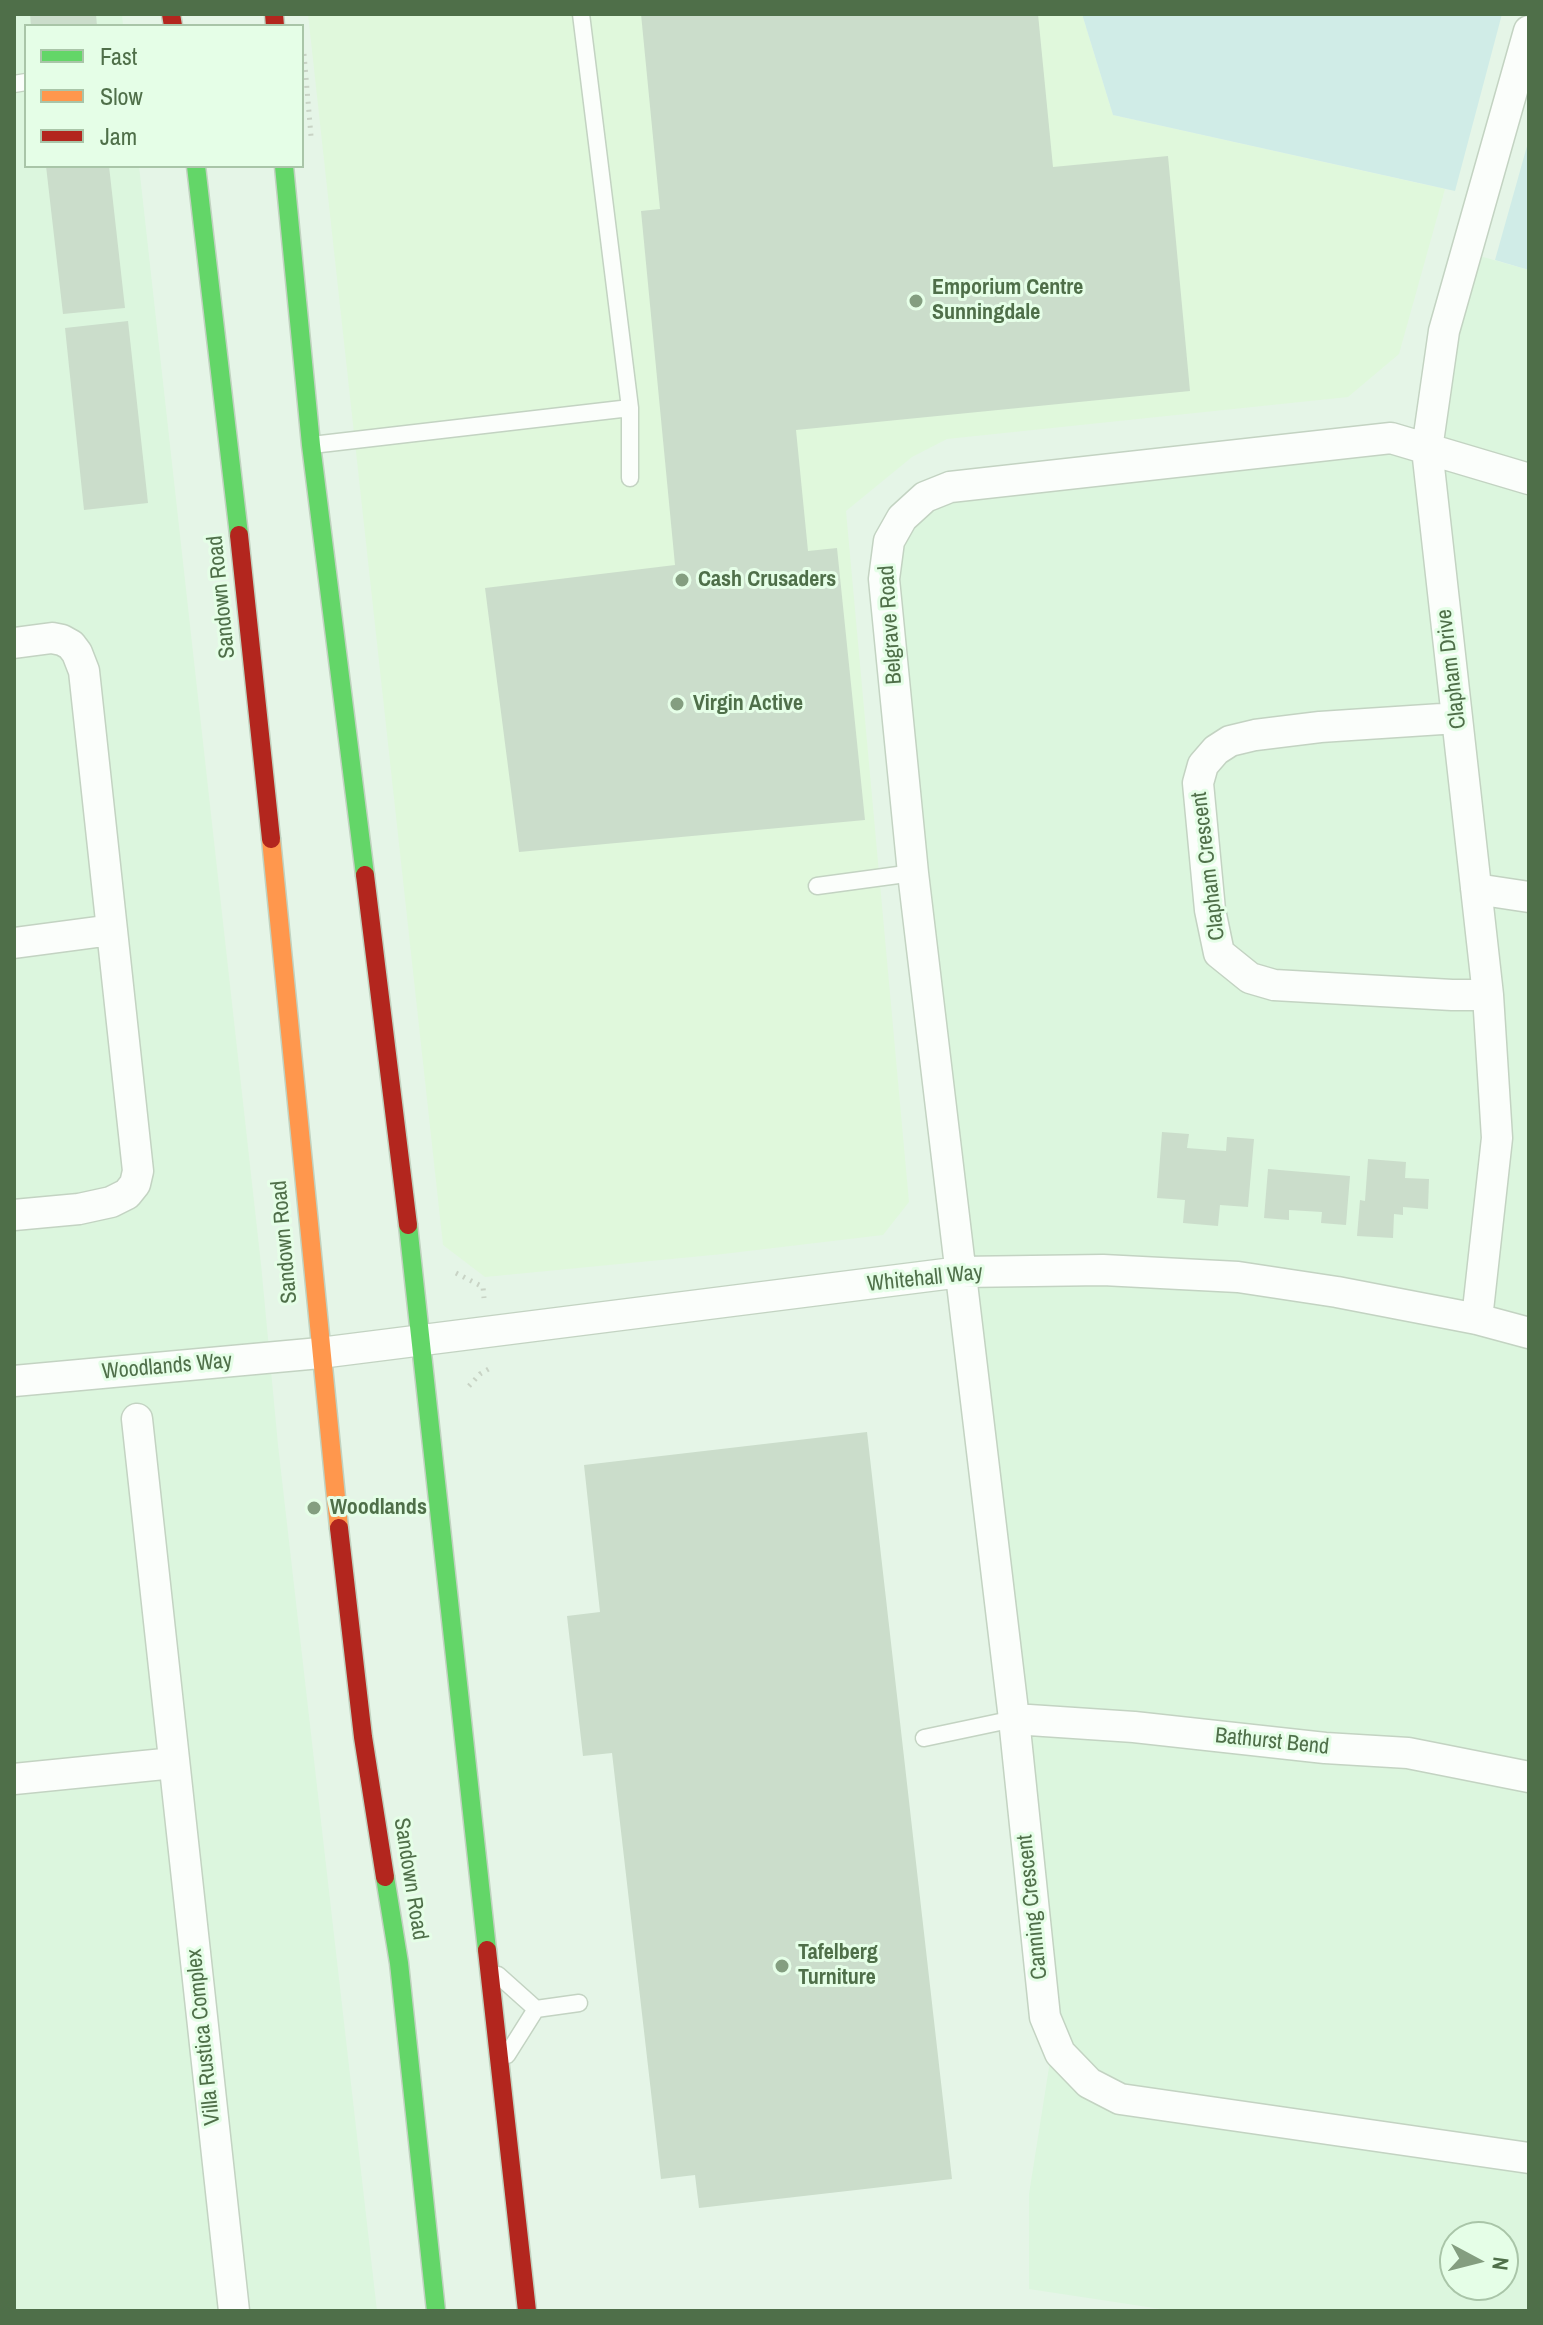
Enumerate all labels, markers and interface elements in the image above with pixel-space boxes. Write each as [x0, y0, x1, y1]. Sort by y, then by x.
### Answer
legend [24, 24, 304, 168]
text: Fast [100, 40, 137, 72]
text: Slow [100, 80, 143, 112]
text: Jam [100, 120, 137, 152]
place label: Emporium Centre Sunningdale [932, 275, 1083, 326]
marker: Emporium Centre Sunningdale [907, 292, 925, 310]
street label: Sandown Road [202, 534, 242, 660]
street label: Belgrave Road [874, 565, 908, 685]
place label: Cash Crusaders [698, 567, 836, 593]
marker: Cash Crusaders [673, 571, 691, 589]
street label: Clapham Drive [1432, 608, 1472, 730]
place label: Virgin Active [693, 691, 803, 717]
marker: Virgin Active [668, 695, 686, 713]
street label: Clapham Crescent [1187, 790, 1231, 942]
street label: Sandown Road [266, 1179, 304, 1305]
street label: Whitehall Way [866, 1260, 984, 1298]
street label: Woodlands Way [101, 1348, 233, 1386]
place label: Woodlands [330, 1495, 427, 1521]
marker: Woodlands [305, 1499, 323, 1517]
street label: Bathurst Bend [1214, 1723, 1330, 1761]
street label: Sandown Road [387, 1816, 433, 1942]
street label: Canning Crescent [1012, 1833, 1054, 1981]
place label: Tafelberg Turniture [798, 1940, 878, 1992]
street label: Villa Rustica Complex [182, 1948, 226, 2126]
marker: Tafelberg Turniture [773, 1957, 791, 1975]
north arrow [1439, 2221, 1519, 2301]
text: N [1485, 2255, 1517, 2272]

